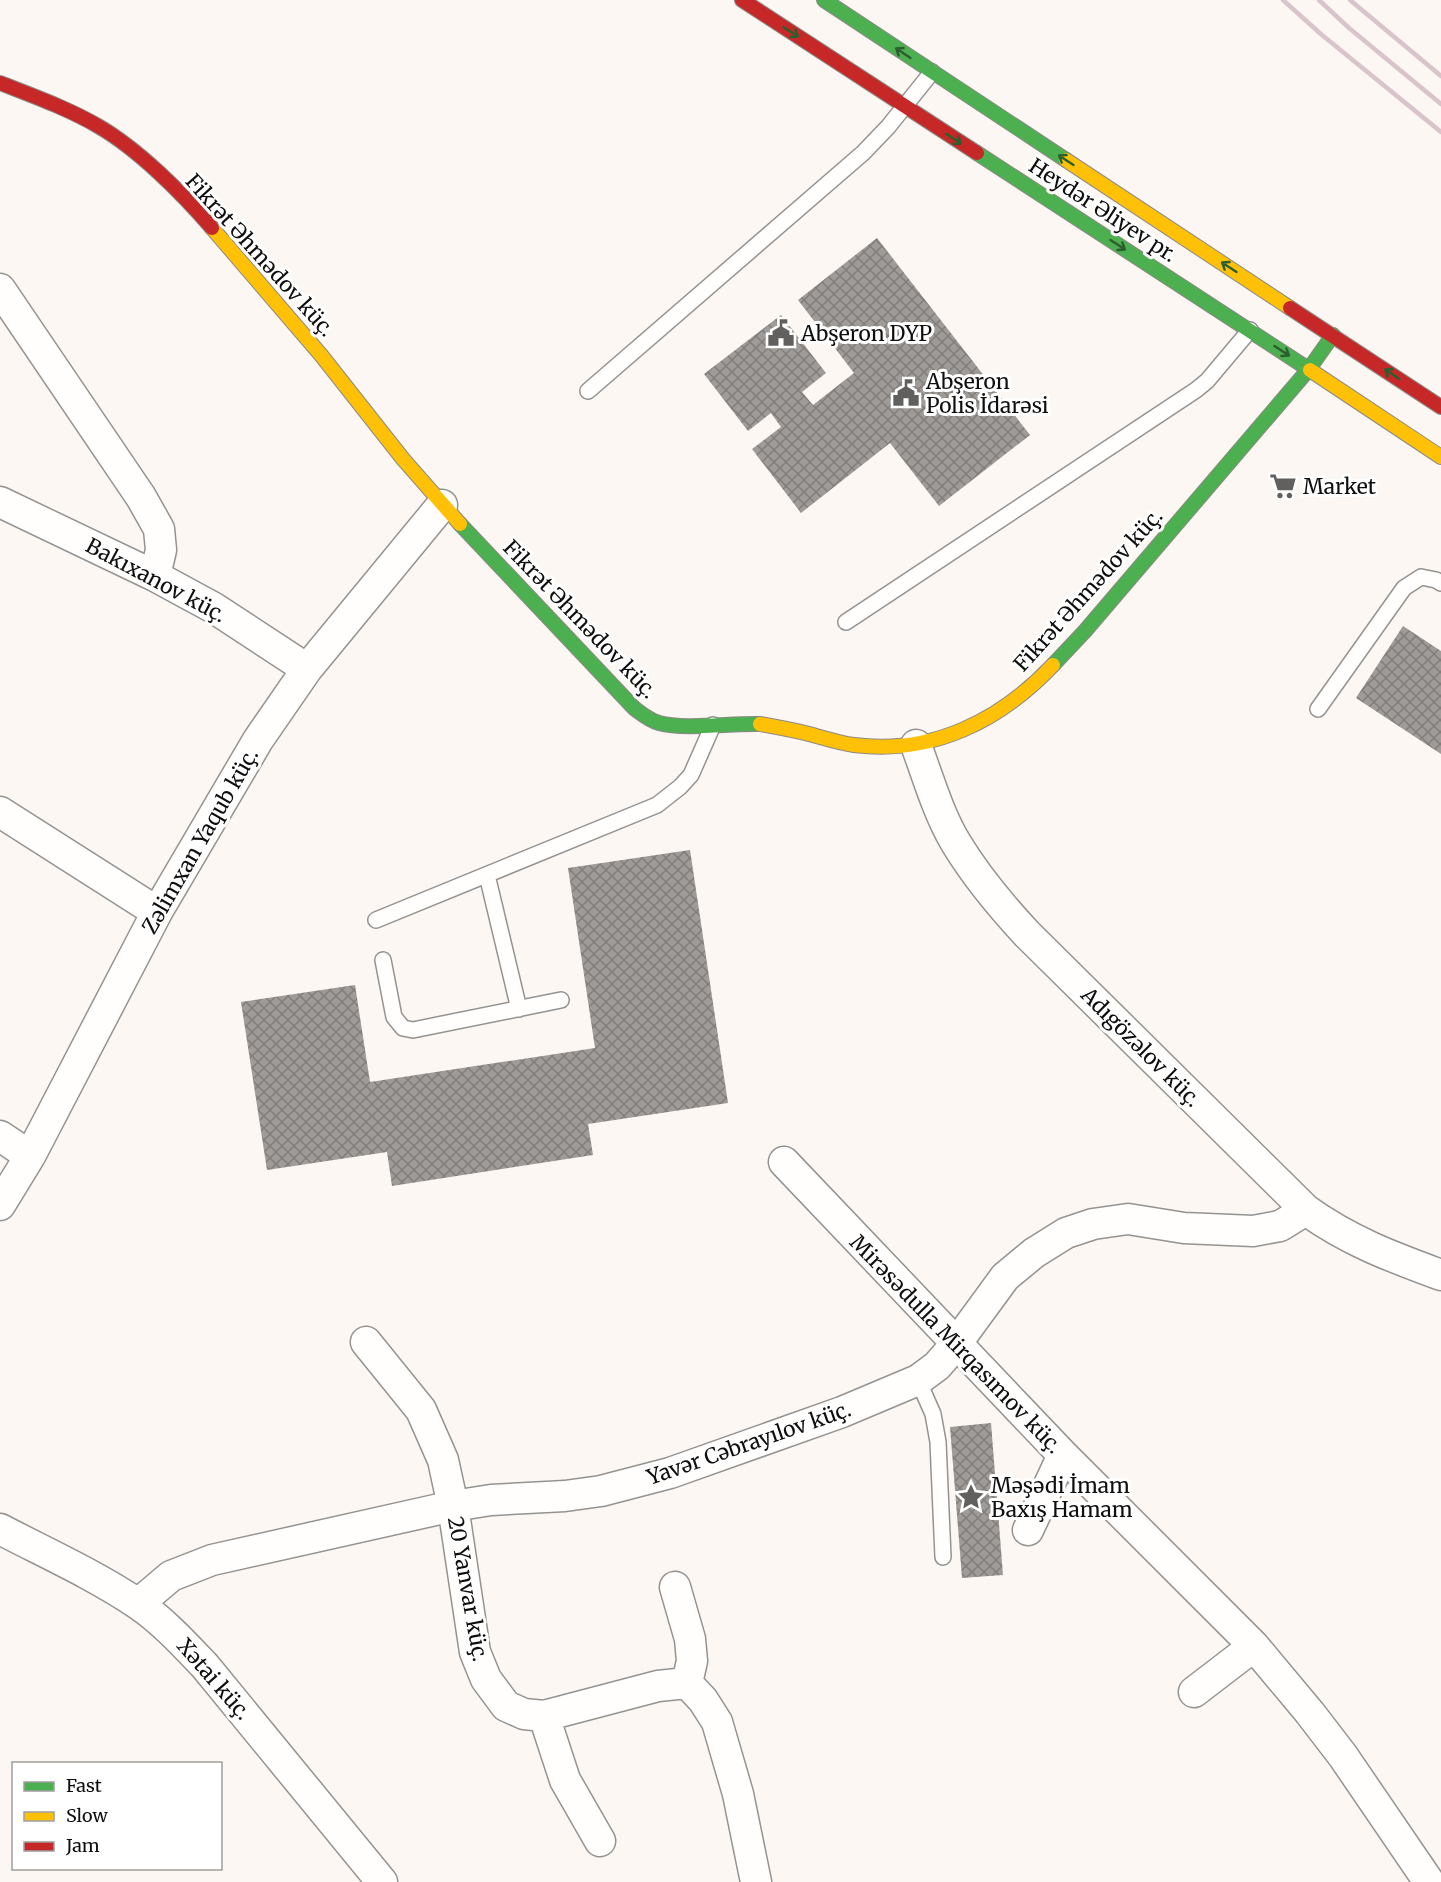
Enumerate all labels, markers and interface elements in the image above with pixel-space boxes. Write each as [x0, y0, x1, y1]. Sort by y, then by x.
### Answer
one-way arrow [782, 26, 799, 38]
one-way arrow [896, 47, 912, 59]
one-way arrow [946, 132, 963, 145]
street label: Heydər Əliyev pr. [1024, 152, 1182, 268]
one-way arrow [1059, 154, 1075, 166]
street label: Fikrət Əhmədov küç. [180, 168, 340, 342]
one-way arrow [1109, 239, 1126, 251]
one-way arrow [1222, 261, 1238, 273]
public building icon: Abşeron DYP [766, 318, 796, 348]
place label: Abşeron DYP [800, 320, 932, 347]
one-way arrow [1273, 345, 1290, 357]
place label: Abşeron Polis İdarəsi [925, 368, 1049, 419]
one-way arrow [1384, 368, 1401, 381]
public building icon: Abşeron Polis İdarəsi [891, 378, 921, 408]
supermarket icon: Market [1268, 471, 1298, 501]
place label: Market [1303, 473, 1376, 500]
street label: Fikrət Əhmədov küç. [1008, 503, 1168, 677]
street label: Bakıxanov küç. [81, 532, 231, 628]
street label: Fikrət Əhmədov küç. [497, 534, 663, 704]
street label: Zəlimxan Yaqub küç. [136, 743, 264, 939]
street label: Adıgözəlov küç. [1075, 981, 1207, 1113]
street label: Mirəsədulla Mirqasımov küç. [844, 1229, 1068, 1459]
street label: Yavər Cəbrayılov küç. [642, 1395, 855, 1491]
place label: Məşədi İmam Baxış Hamam [991, 1472, 1133, 1523]
place icon: Məşədi İmam Baxış Hamam [956, 1482, 986, 1512]
street label: 20 Yanvar küç. [442, 1514, 494, 1664]
street label: Xətai küç. [171, 1633, 257, 1725]
legend [12, 1762, 222, 1870]
text: Fast [66, 1774, 102, 1797]
text: Slow [66, 1804, 109, 1827]
text: Jam [65, 1834, 100, 1857]

